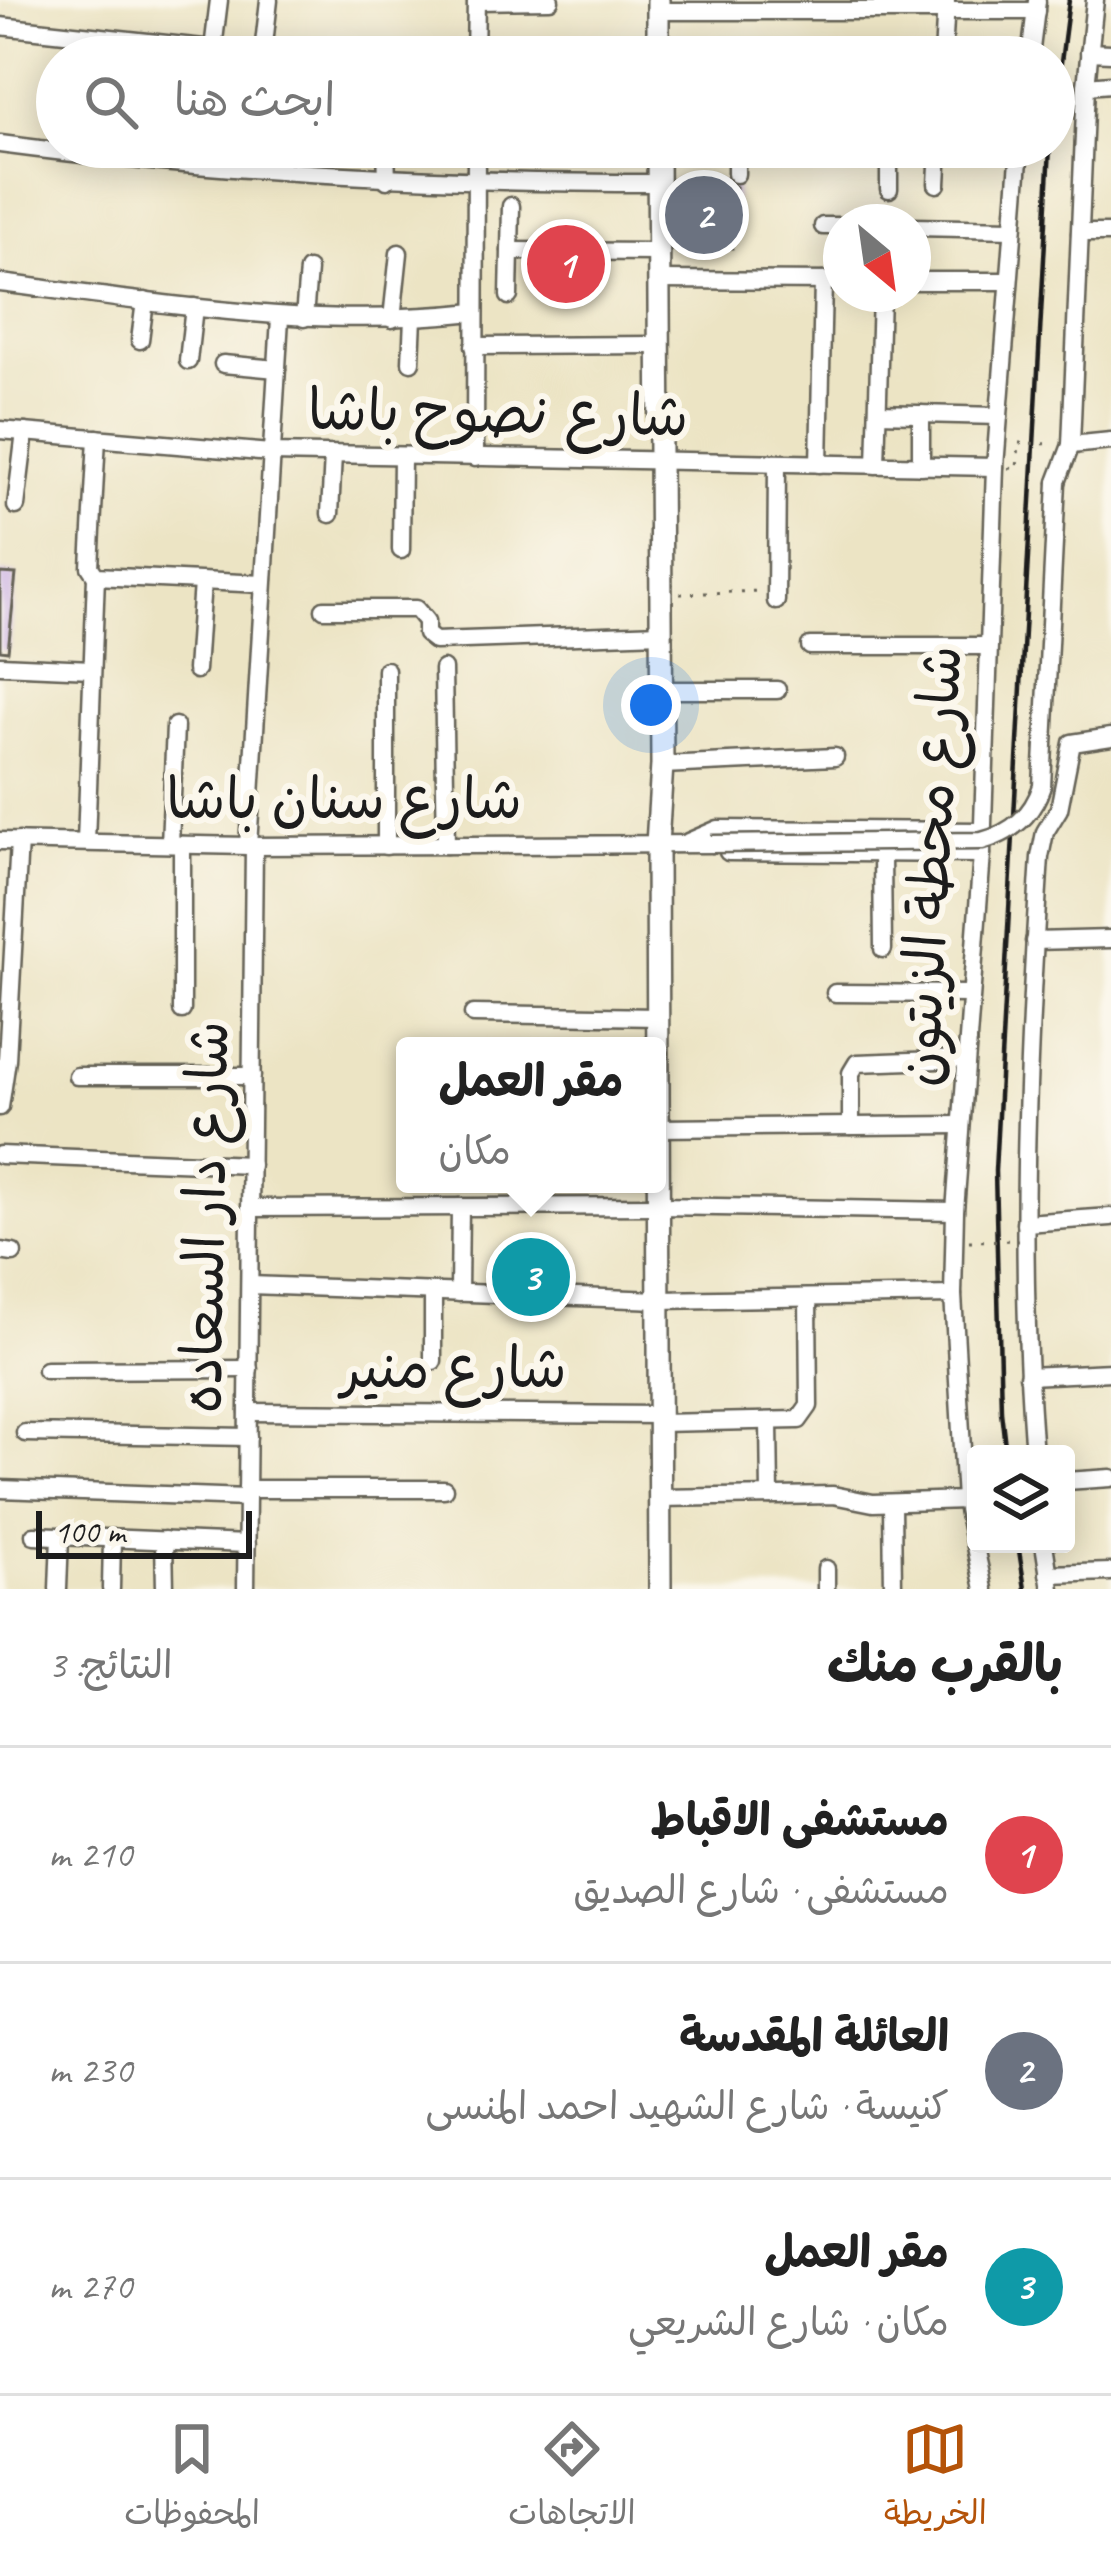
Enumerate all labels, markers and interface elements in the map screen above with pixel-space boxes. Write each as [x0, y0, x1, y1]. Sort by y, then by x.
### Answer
search box [36, 36, 1075, 168]
icon: search [78, 69, 144, 135]
text: ابحث هنا [174, 72, 335, 129]
pin: 2 [665, 170, 743, 260]
north arrow [823, 204, 931, 312]
pin: 1 [527, 219, 605, 309]
street label: شارع نصوح باشا [307, 374, 689, 456]
street label: شارع محطة الزيتون [882, 644, 982, 1089]
your location [621, 675, 681, 735]
street label: شارع سنان باشا [166, 763, 522, 839]
street label: شارع دار السعاده [166, 1020, 248, 1414]
popup [396, 1037, 666, 1193]
text: مقر العمل [439, 1053, 623, 1110]
text: مكان [439, 1127, 511, 1176]
pin: 3 [492, 1232, 570, 1322]
street label: شارع منير [337, 1332, 567, 1408]
map controls [967, 1445, 1075, 1553]
button: layers [967, 1445, 1075, 1553]
scale bar [36, 1505, 252, 1558]
text: 100 m [54, 1511, 125, 1553]
text: بالقرب منك [827, 1632, 1063, 1696]
text: النتائج: 3 [48, 1641, 173, 1690]
text: مستشفى الاقباط [651, 1792, 949, 1849]
text: 210 m [48, 1830, 132, 1879]
text: 1 [1015, 1830, 1033, 1879]
text: مستشفى · شارع الصديق [573, 1866, 949, 1915]
text: العائلة المقدسة [679, 2008, 949, 2065]
text: 230 m [48, 2046, 132, 2095]
text: 2 [1015, 2046, 1033, 2095]
text: كنيسة · شارع الشهيد احمد المنسى [425, 2082, 949, 2131]
text: مقر العمل [764, 2224, 949, 2281]
text: 270 m [48, 2262, 132, 2311]
text: 3 [1015, 2262, 1033, 2311]
text: مكان · شارع الشريعي [628, 2298, 949, 2347]
tab: المحفوظات [124, 2416, 260, 2542]
tab: الاتجاهات [508, 2416, 636, 2542]
tab: الخريطة [884, 2416, 987, 2542]

